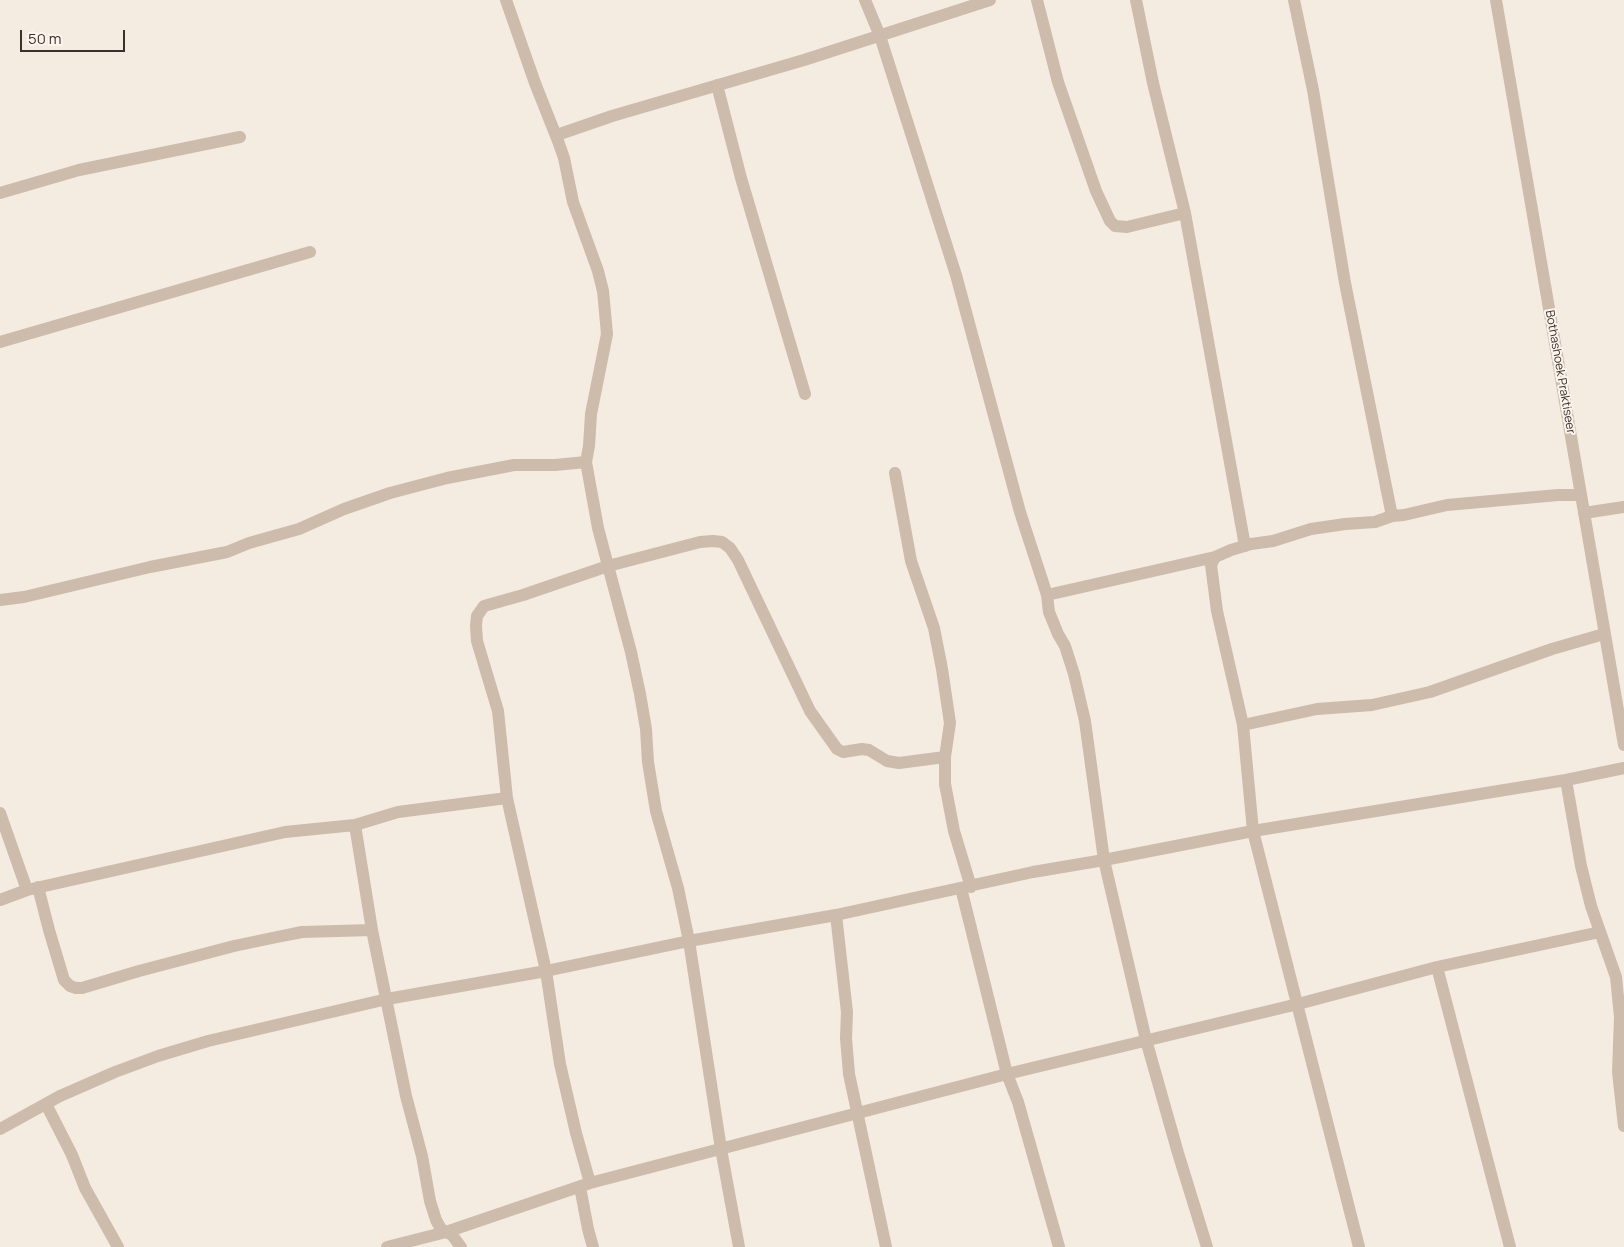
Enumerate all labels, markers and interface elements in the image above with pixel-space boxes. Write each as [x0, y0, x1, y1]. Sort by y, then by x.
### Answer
scale bar [22, 20, 128, 52]
text: 50 m [28, 28, 62, 49]
street label: Bothashoek Praktiseer [1542, 309, 1578, 435]

